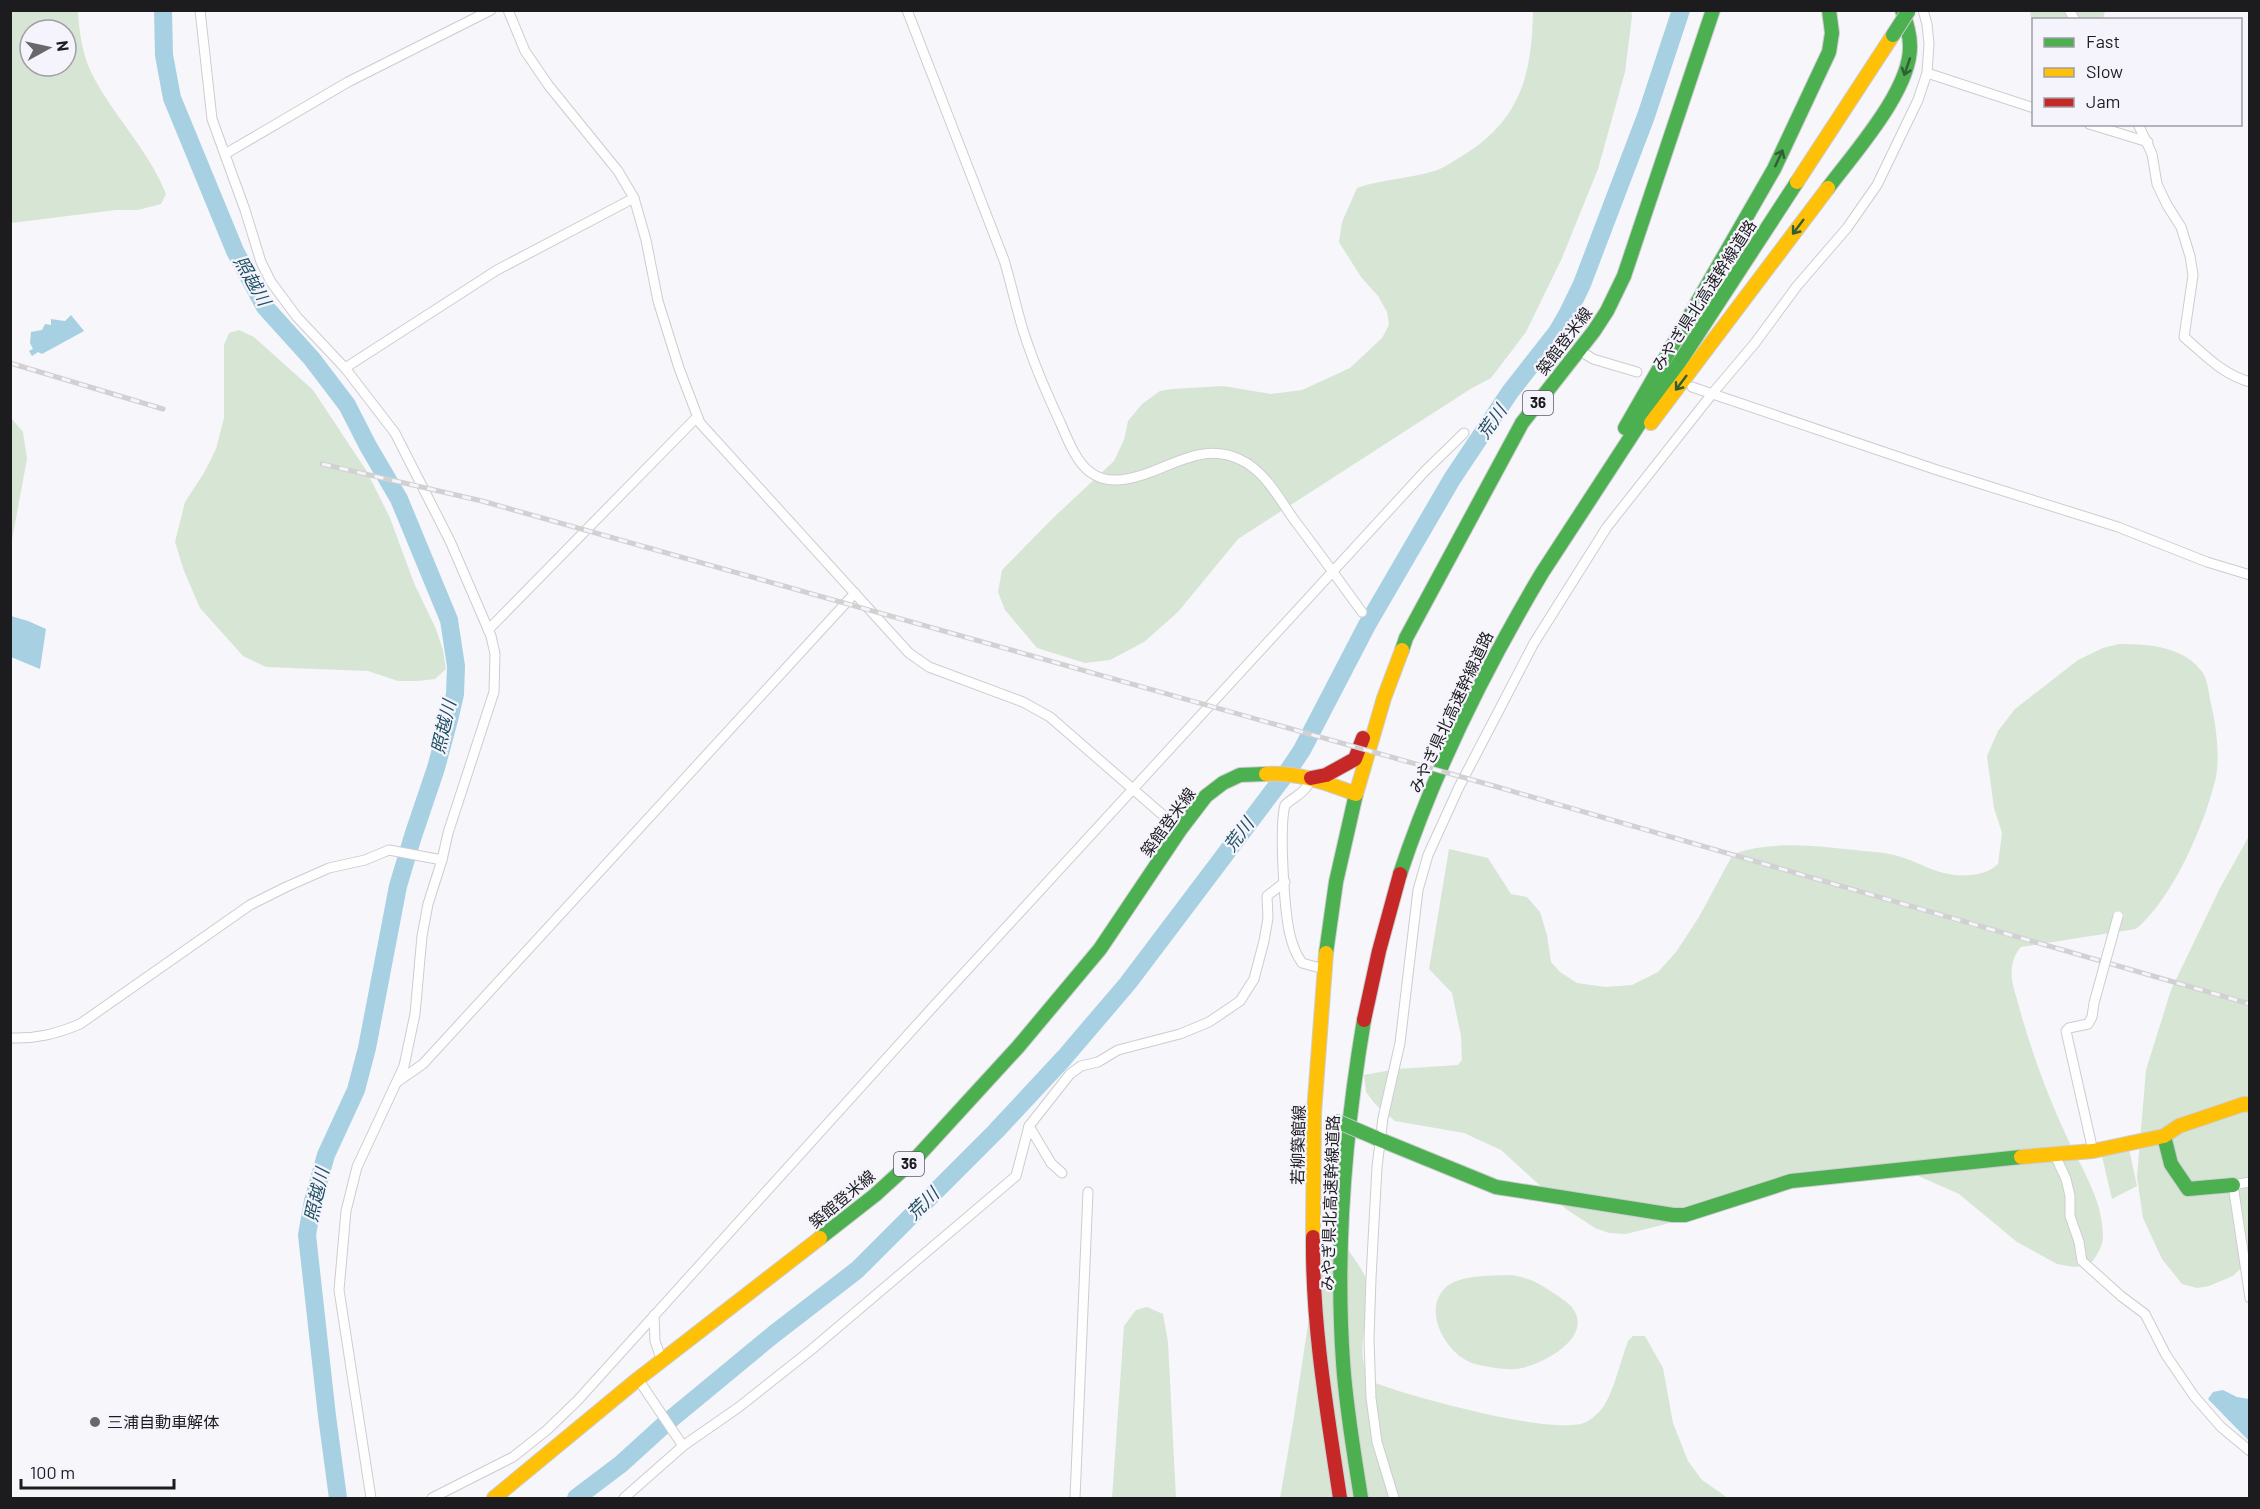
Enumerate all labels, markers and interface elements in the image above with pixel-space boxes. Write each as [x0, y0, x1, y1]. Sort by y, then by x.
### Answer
north arrow [18, 18, 78, 78]
legend [2032, 18, 2242, 126]
text: Fast [2086, 30, 2120, 52]
text: N [53, 39, 73, 52]
one-way arrow [1901, 57, 1912, 76]
text: Slow [2086, 60, 2123, 82]
text: Jam [2086, 90, 2120, 112]
one-way arrow [1774, 150, 1786, 168]
street label: みやぎ県北高速幹線道路 [1648, 216, 1759, 374]
one-way arrow [1791, 219, 1804, 235]
water label: 照越川 [230, 252, 277, 311]
street label: 築館登米線 [1532, 303, 1595, 378]
one-way arrow [1674, 375, 1687, 391]
road number: 36 [1523, 391, 1553, 415]
water label: 荒川 [1472, 399, 1512, 442]
street label: みやぎ県北高速幹線道路 [1405, 628, 1496, 796]
water label: 照越川 [426, 696, 460, 756]
street label: 築館登米線 [1136, 784, 1199, 860]
water label: 荒川 [1219, 812, 1259, 855]
street label: 若柳築館線 [1287, 1105, 1308, 1185]
street label: みやぎ県北高速幹線道路 [1317, 1115, 1342, 1291]
road number: 36 [894, 1152, 924, 1176]
water label: 照越川 [299, 1164, 333, 1224]
street label: 築館登米線 [805, 1166, 878, 1232]
water label: 荒川 [902, 1181, 944, 1224]
place label: 三浦自動車解体 [107, 1412, 219, 1431]
marker: 三浦自動車解体 [88, 1415, 102, 1429]
scale bar [21, 1452, 174, 1490]
text: 100 m [30, 1461, 75, 1483]

